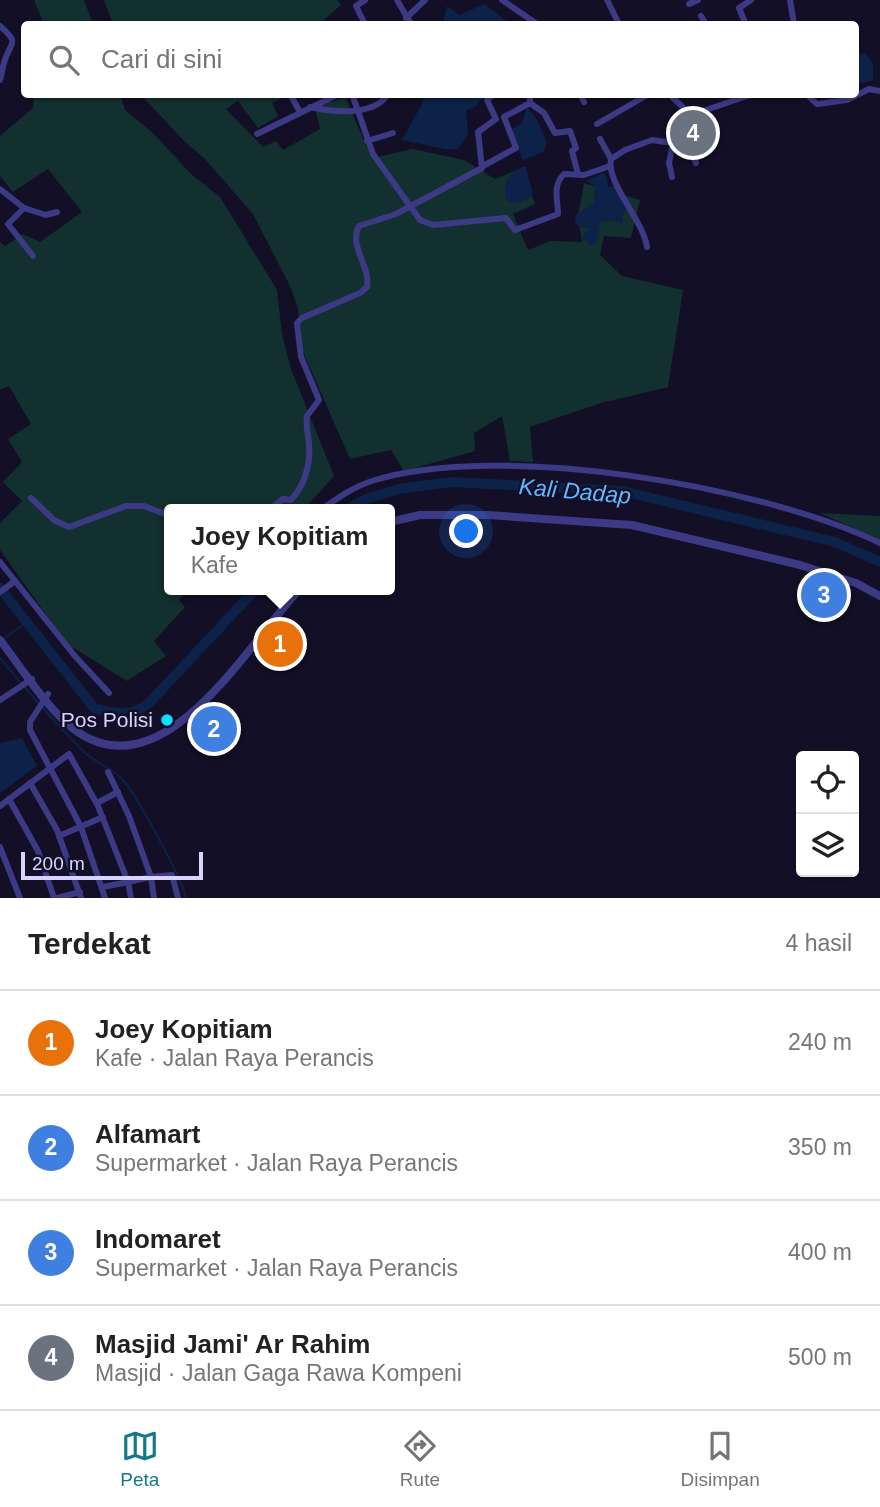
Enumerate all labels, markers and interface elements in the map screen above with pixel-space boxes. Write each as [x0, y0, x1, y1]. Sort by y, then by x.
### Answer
search box [21, 21, 859, 98]
icon: search [45, 41, 83, 79]
text: Cari di sini [101, 44, 222, 74]
pin: 4 [670, 107, 716, 159]
water label: Kali Dadap [518, 473, 632, 509]
popup [164, 504, 395, 595]
your location [449, 514, 483, 548]
text: Joey Kopitiam [191, 521, 368, 551]
text: Kafe [191, 552, 238, 578]
pin: 3 [801, 569, 847, 621]
pin: 1 [257, 618, 303, 670]
pin: 2 [191, 703, 237, 755]
place label: Pos Polisi [61, 708, 153, 731]
marker: Pos Polisi [159, 712, 175, 728]
map controls [796, 751, 859, 877]
button: locate [796, 751, 859, 814]
button: layers [796, 814, 859, 877]
scale bar [21, 849, 203, 881]
text: 200 m [32, 853, 85, 874]
text: Terdekat [28, 927, 151, 960]
text: 4 hasil [786, 930, 852, 956]
text: Joey Kopitiam [95, 1014, 273, 1044]
text: 1 [45, 1029, 57, 1055]
text: 240 m [788, 1029, 852, 1055]
text: Kafe · Jalan Raya Perancis [95, 1045, 374, 1071]
text: Alfamart [95, 1119, 200, 1149]
text: 2 [45, 1134, 57, 1160]
text: 350 m [788, 1134, 852, 1160]
text: Supermarket · Jalan Raya Perancis [95, 1150, 458, 1176]
text: Indomaret [95, 1224, 221, 1254]
text: 3 [45, 1239, 57, 1265]
text: 400 m [788, 1239, 852, 1265]
text: Supermarket · Jalan Raya Perancis [95, 1255, 458, 1281]
text: Masjid Jami' Ar Rahim [95, 1329, 370, 1359]
text: 4 [45, 1344, 57, 1370]
text: 500 m [788, 1344, 852, 1370]
text: Masjid · Jalan Gaga Rawa Kompeni [95, 1360, 462, 1386]
tab: Peta [120, 1427, 159, 1491]
tab: Rute [400, 1427, 440, 1491]
tab: Disimpan [681, 1427, 760, 1491]

